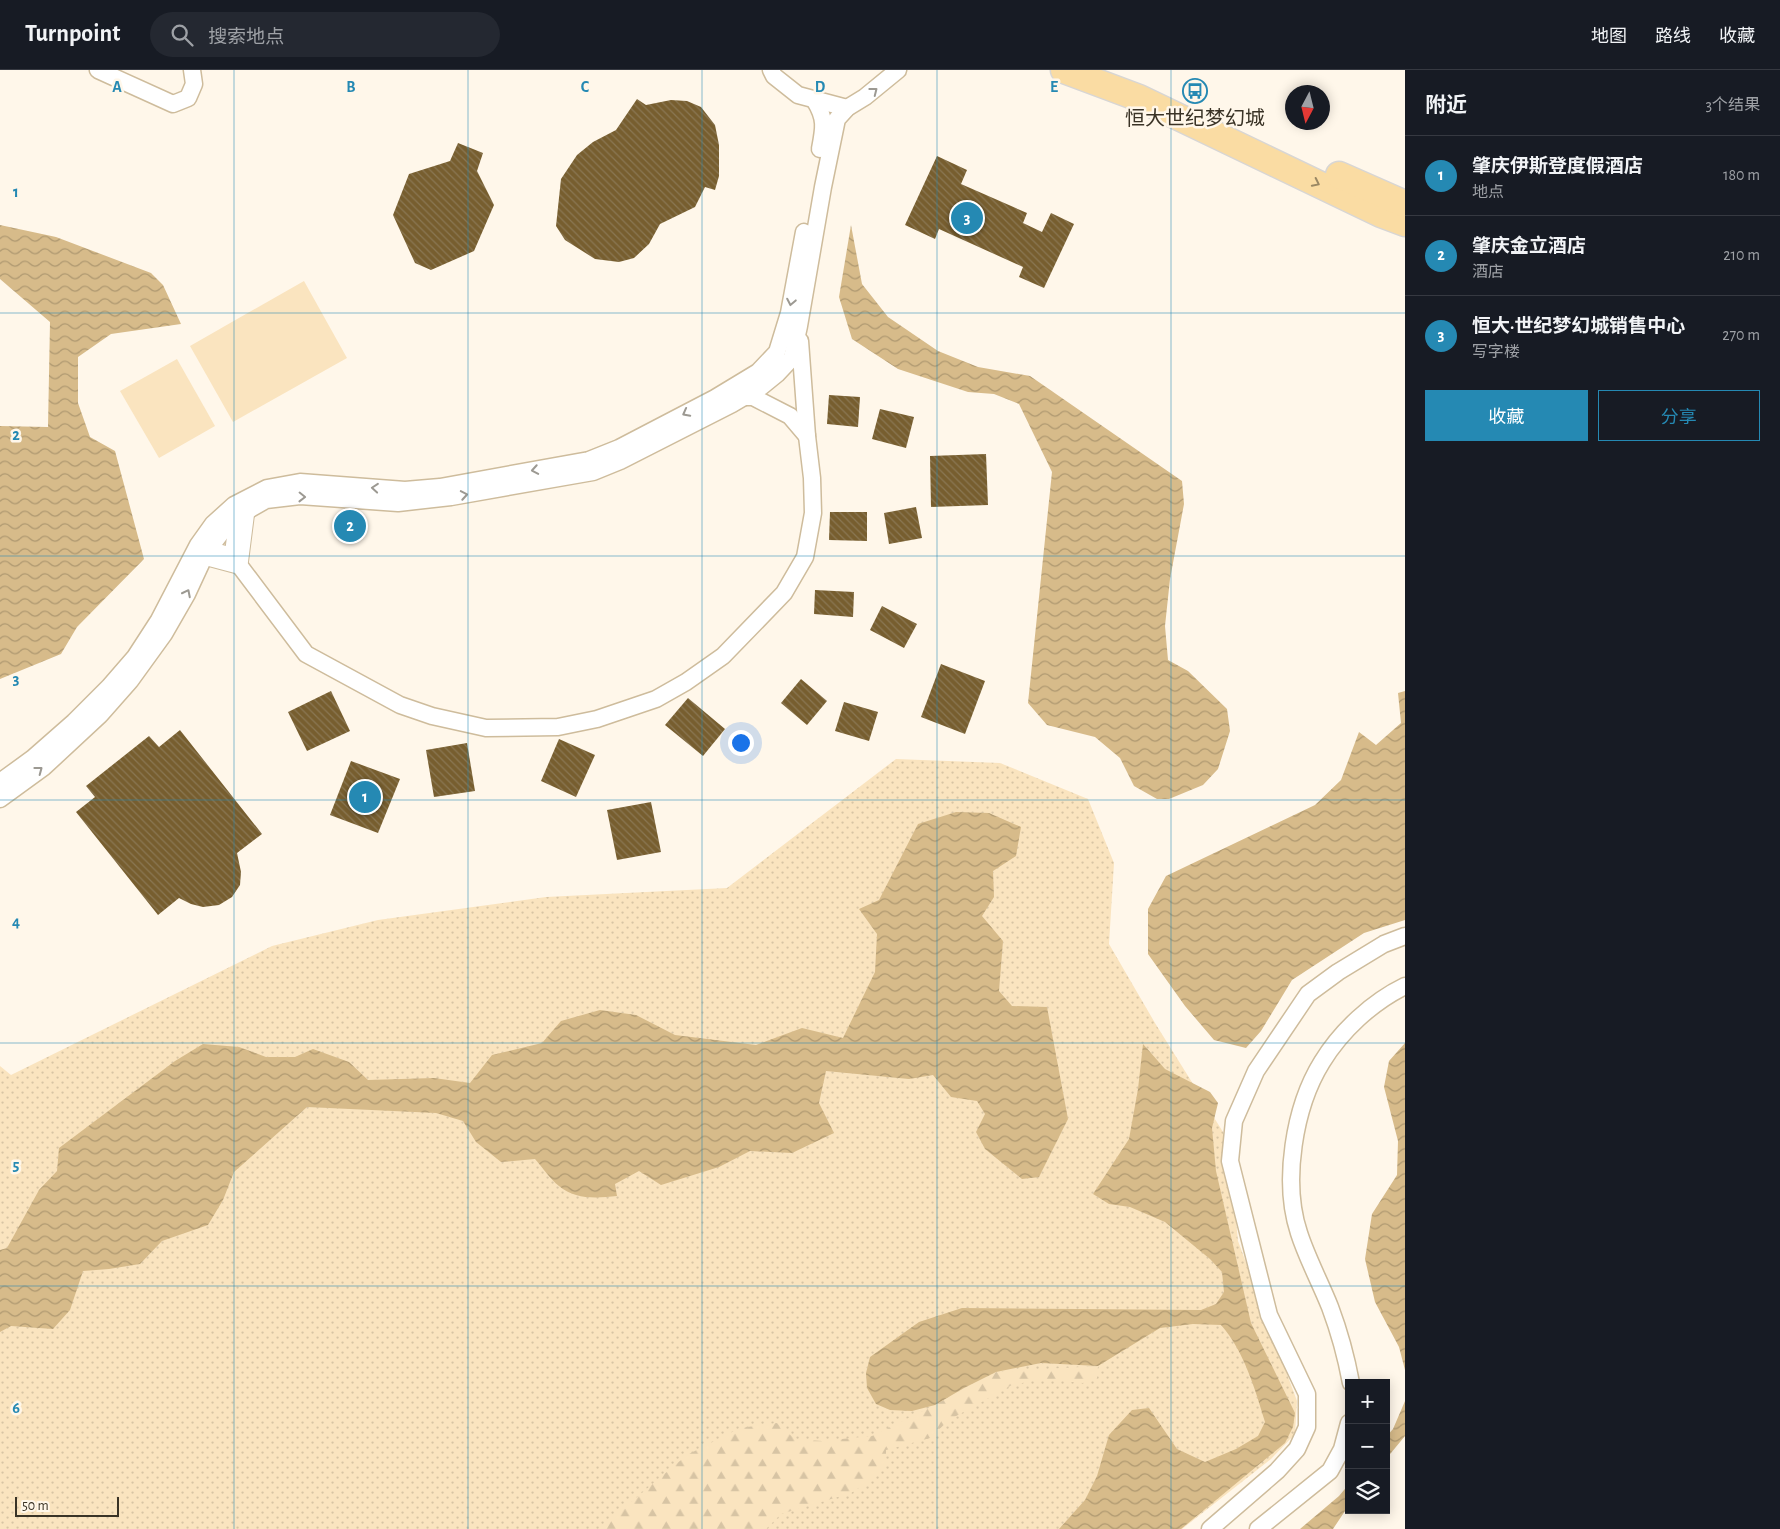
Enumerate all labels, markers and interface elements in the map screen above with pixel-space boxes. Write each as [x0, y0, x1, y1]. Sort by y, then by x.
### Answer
search box [150, 12, 500, 57]
icon: search [168, 21, 196, 49]
text: Turnpoint [25, 22, 120, 46]
text: 搜索地点 [208, 28, 284, 47]
text: 地图 [1591, 28, 1627, 46]
text: 路线 [1655, 28, 1691, 46]
text: 收藏 [1719, 28, 1755, 46]
bus stop icon: 恒大世纪梦幻城 [1182, 78, 1208, 104]
text: A [112, 79, 122, 95]
text: B [346, 79, 356, 95]
text: C [581, 79, 590, 95]
text: D [815, 79, 826, 95]
text: E [1050, 79, 1058, 95]
north arrow [1285, 85, 1330, 130]
one-way arrow [868, 88, 877, 96]
text: 附近 [1425, 95, 1467, 116]
text: 3个结果 [1705, 97, 1760, 113]
place label: 恒大世纪梦幻城 [1125, 107, 1265, 129]
text: 肇庆伊斯登度假酒店 [1472, 157, 1643, 176]
text: 1 [1438, 167, 1444, 183]
text: 180 m [1723, 167, 1760, 183]
one-way arrow [1311, 177, 1320, 187]
text: 1 [13, 184, 19, 200]
text: 地点 [1472, 184, 1504, 200]
pin: 3 [951, 199, 983, 237]
text: 肇庆金立酒店 [1472, 237, 1586, 256]
text: 2 [1437, 247, 1445, 263]
text: 210 m [1723, 247, 1760, 263]
text: 酒店 [1472, 264, 1504, 280]
one-way arrow [786, 297, 797, 306]
text: 恒大·世纪梦幻城销售中心 [1472, 317, 1685, 336]
text: 3 [1438, 327, 1444, 343]
text: 270 m [1722, 327, 1760, 343]
text: 写字楼 [1472, 344, 1520, 360]
button: 收藏 [1425, 390, 1588, 441]
button: 分享 [1598, 390, 1760, 441]
one-way arrow [682, 407, 691, 417]
text: 2 [12, 427, 20, 443]
one-way arrow [531, 464, 540, 474]
one-way arrow [370, 482, 378, 493]
one-way arrow [460, 490, 469, 501]
one-way arrow [299, 492, 307, 502]
pin: 2 [334, 507, 366, 545]
one-way arrow [181, 589, 191, 598]
text: 3 [13, 671, 20, 687]
your location [728, 730, 754, 756]
one-way arrow [33, 767, 43, 776]
pin: 1 [349, 778, 381, 816]
text: 4 [12, 914, 20, 930]
text: 5 [13, 1157, 20, 1173]
map controls [1345, 1379, 1390, 1514]
button: + [1345, 1379, 1390, 1424]
text: 6 [12, 1400, 20, 1416]
button: − [1345, 1424, 1390, 1469]
button: layers [1345, 1469, 1390, 1514]
scale bar [15, 1494, 119, 1517]
text: 50 m [22, 1499, 49, 1513]

